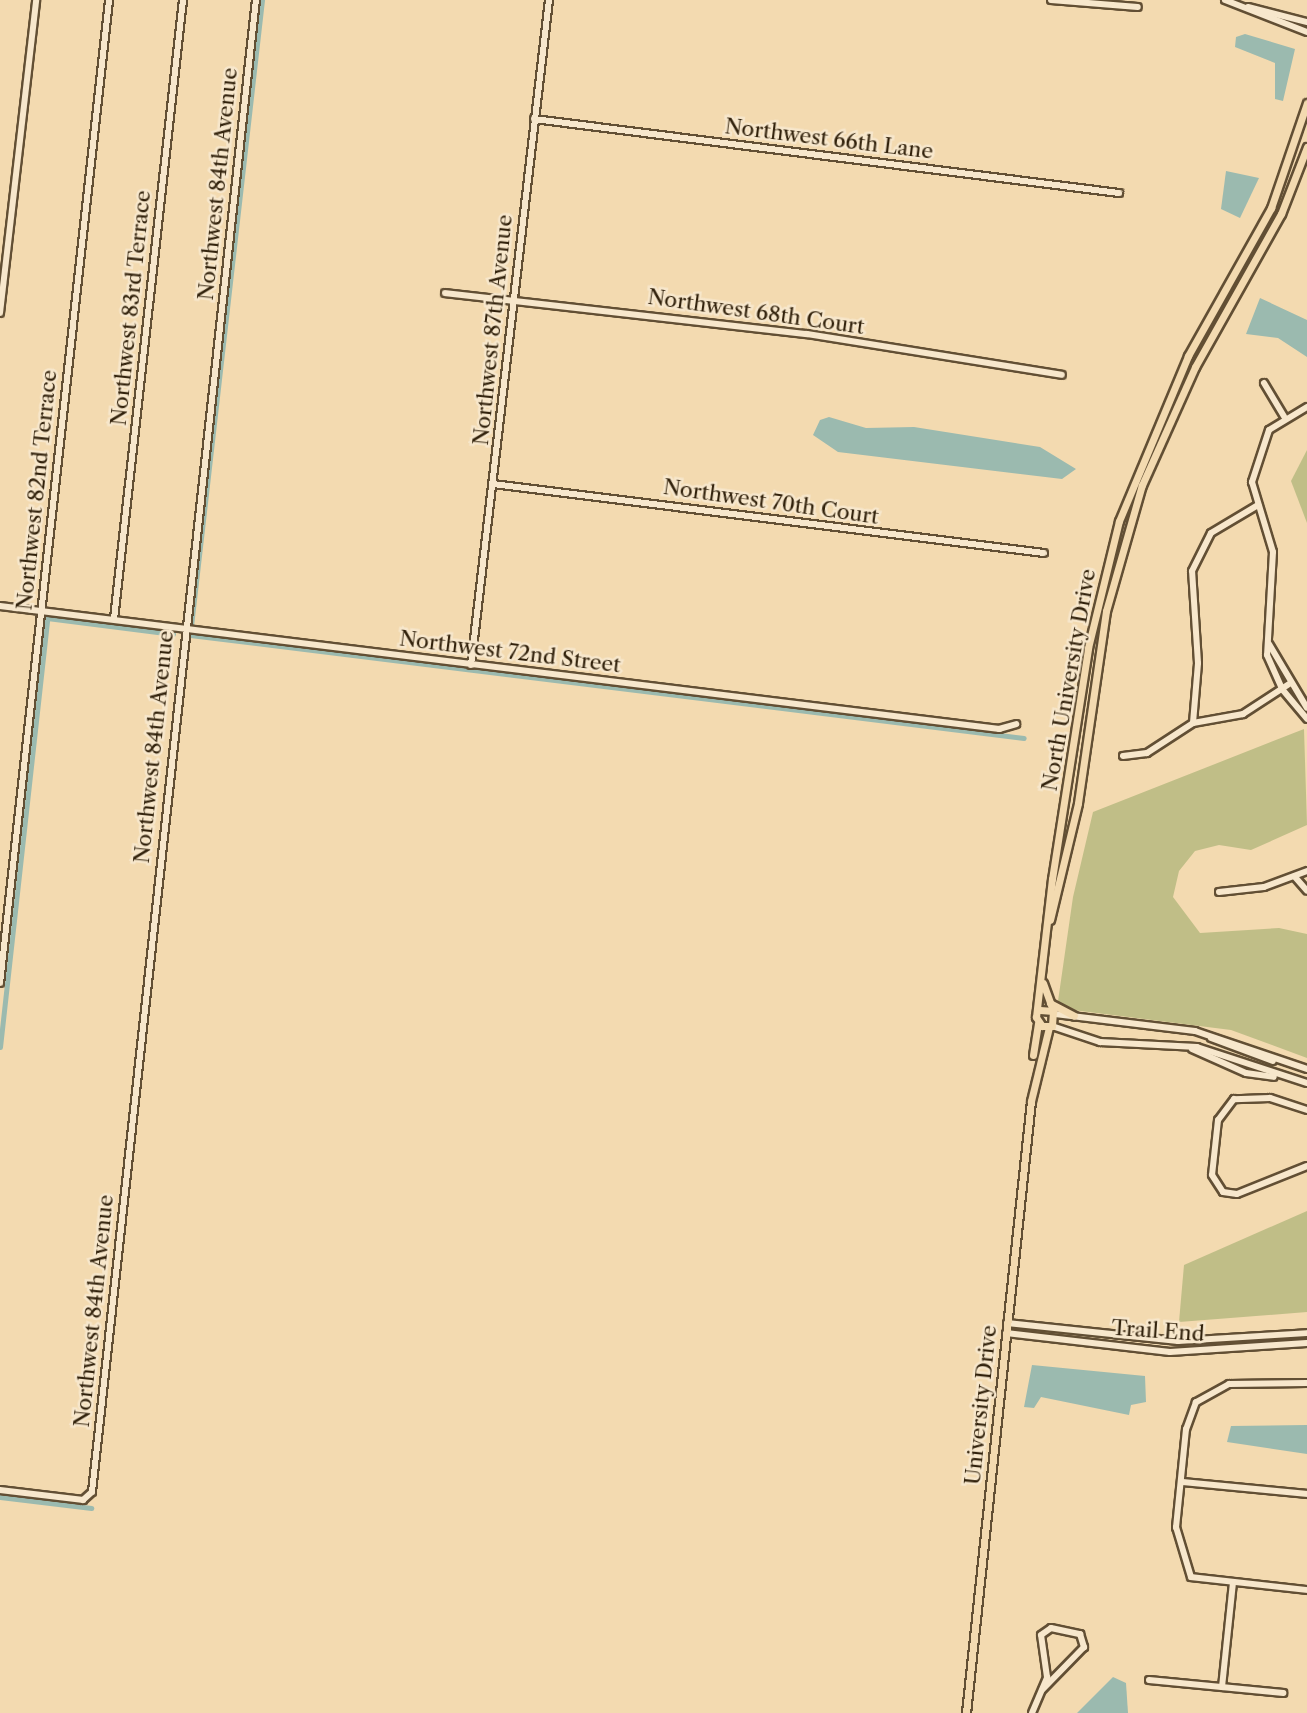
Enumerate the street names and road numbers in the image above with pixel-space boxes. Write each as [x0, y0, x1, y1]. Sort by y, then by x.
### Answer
street label: Northwest 84th Avenue [193, 66, 243, 302]
street label: Northwest 66th Lane [723, 114, 935, 164]
street label: Northwest 83rd Terrace [106, 189, 156, 427]
street label: Northwest 87th Avenue [468, 213, 518, 447]
street label: Northwest 68th Court [646, 284, 866, 340]
street label: Northwest 82nd Terrace [12, 368, 62, 612]
street label: Northwest 70th Court [662, 474, 880, 530]
street label: North University Drive [1037, 567, 1101, 793]
street label: Northwest 72nd Street [398, 626, 622, 678]
street label: Northwest 84th Avenue [129, 629, 179, 865]
street label: Northwest 84th Avenue [69, 1193, 119, 1429]
street label: Trail End [1111, 1315, 1205, 1347]
street label: University Drive [960, 1324, 1002, 1486]

